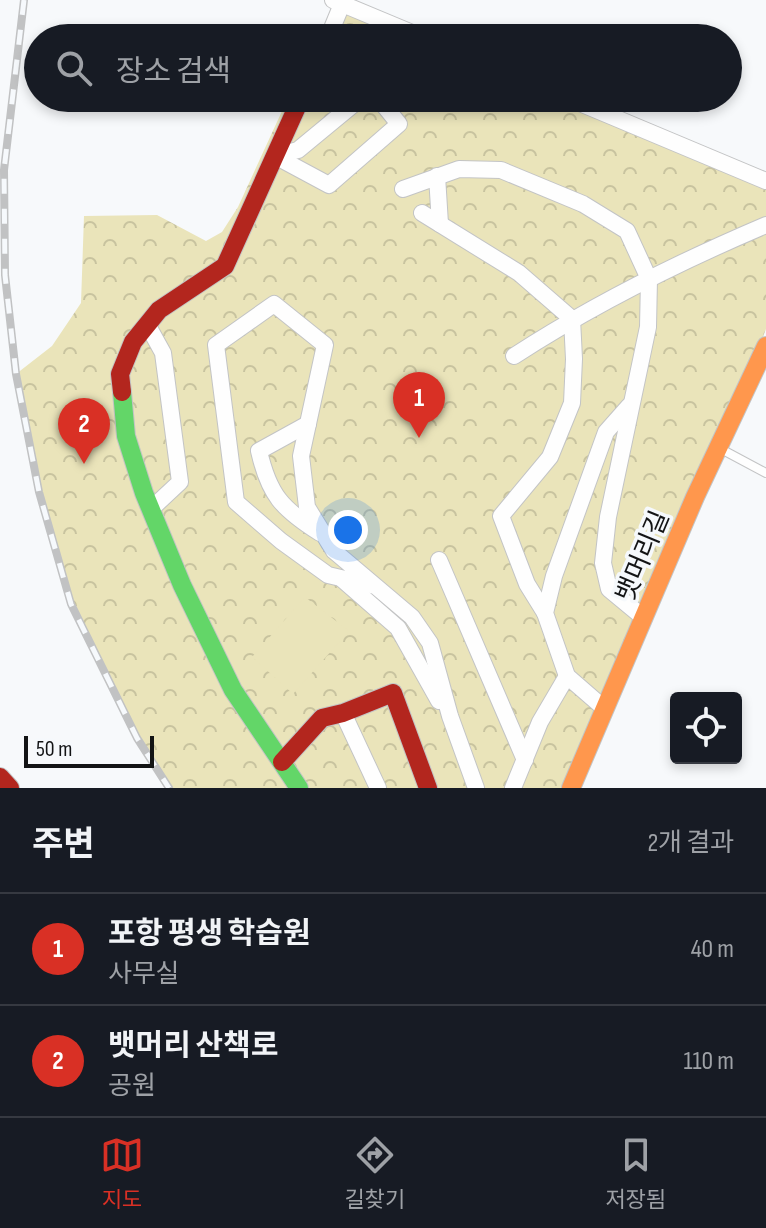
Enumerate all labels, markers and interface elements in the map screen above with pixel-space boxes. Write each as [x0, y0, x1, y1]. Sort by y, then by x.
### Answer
search box [24, 24, 742, 112]
icon: search [52, 46, 96, 90]
text: 장소 검색 [116, 54, 231, 90]
pin: 1 [393, 372, 445, 438]
pin: 2 [58, 398, 110, 464]
street label: 뱃머리길 [610, 506, 676, 607]
your location [328, 510, 368, 550]
map controls [670, 692, 742, 764]
button: locate [670, 692, 742, 764]
scale bar [24, 732, 154, 768]
text: 50 m [36, 736, 72, 763]
text: 주변 [32, 824, 95, 865]
text: 2개 결과 [647, 828, 734, 859]
text: 포항 평생 학습원 [108, 916, 311, 952]
text: 1 [53, 934, 63, 965]
text: 40 m [691, 934, 734, 965]
text: 사무실 [108, 959, 180, 990]
text: 뱃머리 산책로 [108, 1028, 278, 1064]
text: 2 [52, 1046, 64, 1077]
text: 110 m [683, 1046, 734, 1077]
text: 공원 [108, 1071, 156, 1102]
tab: 지도 [100, 1133, 144, 1214]
tab: 길찾기 [344, 1133, 405, 1214]
tab: 저장됨 [605, 1133, 666, 1214]

